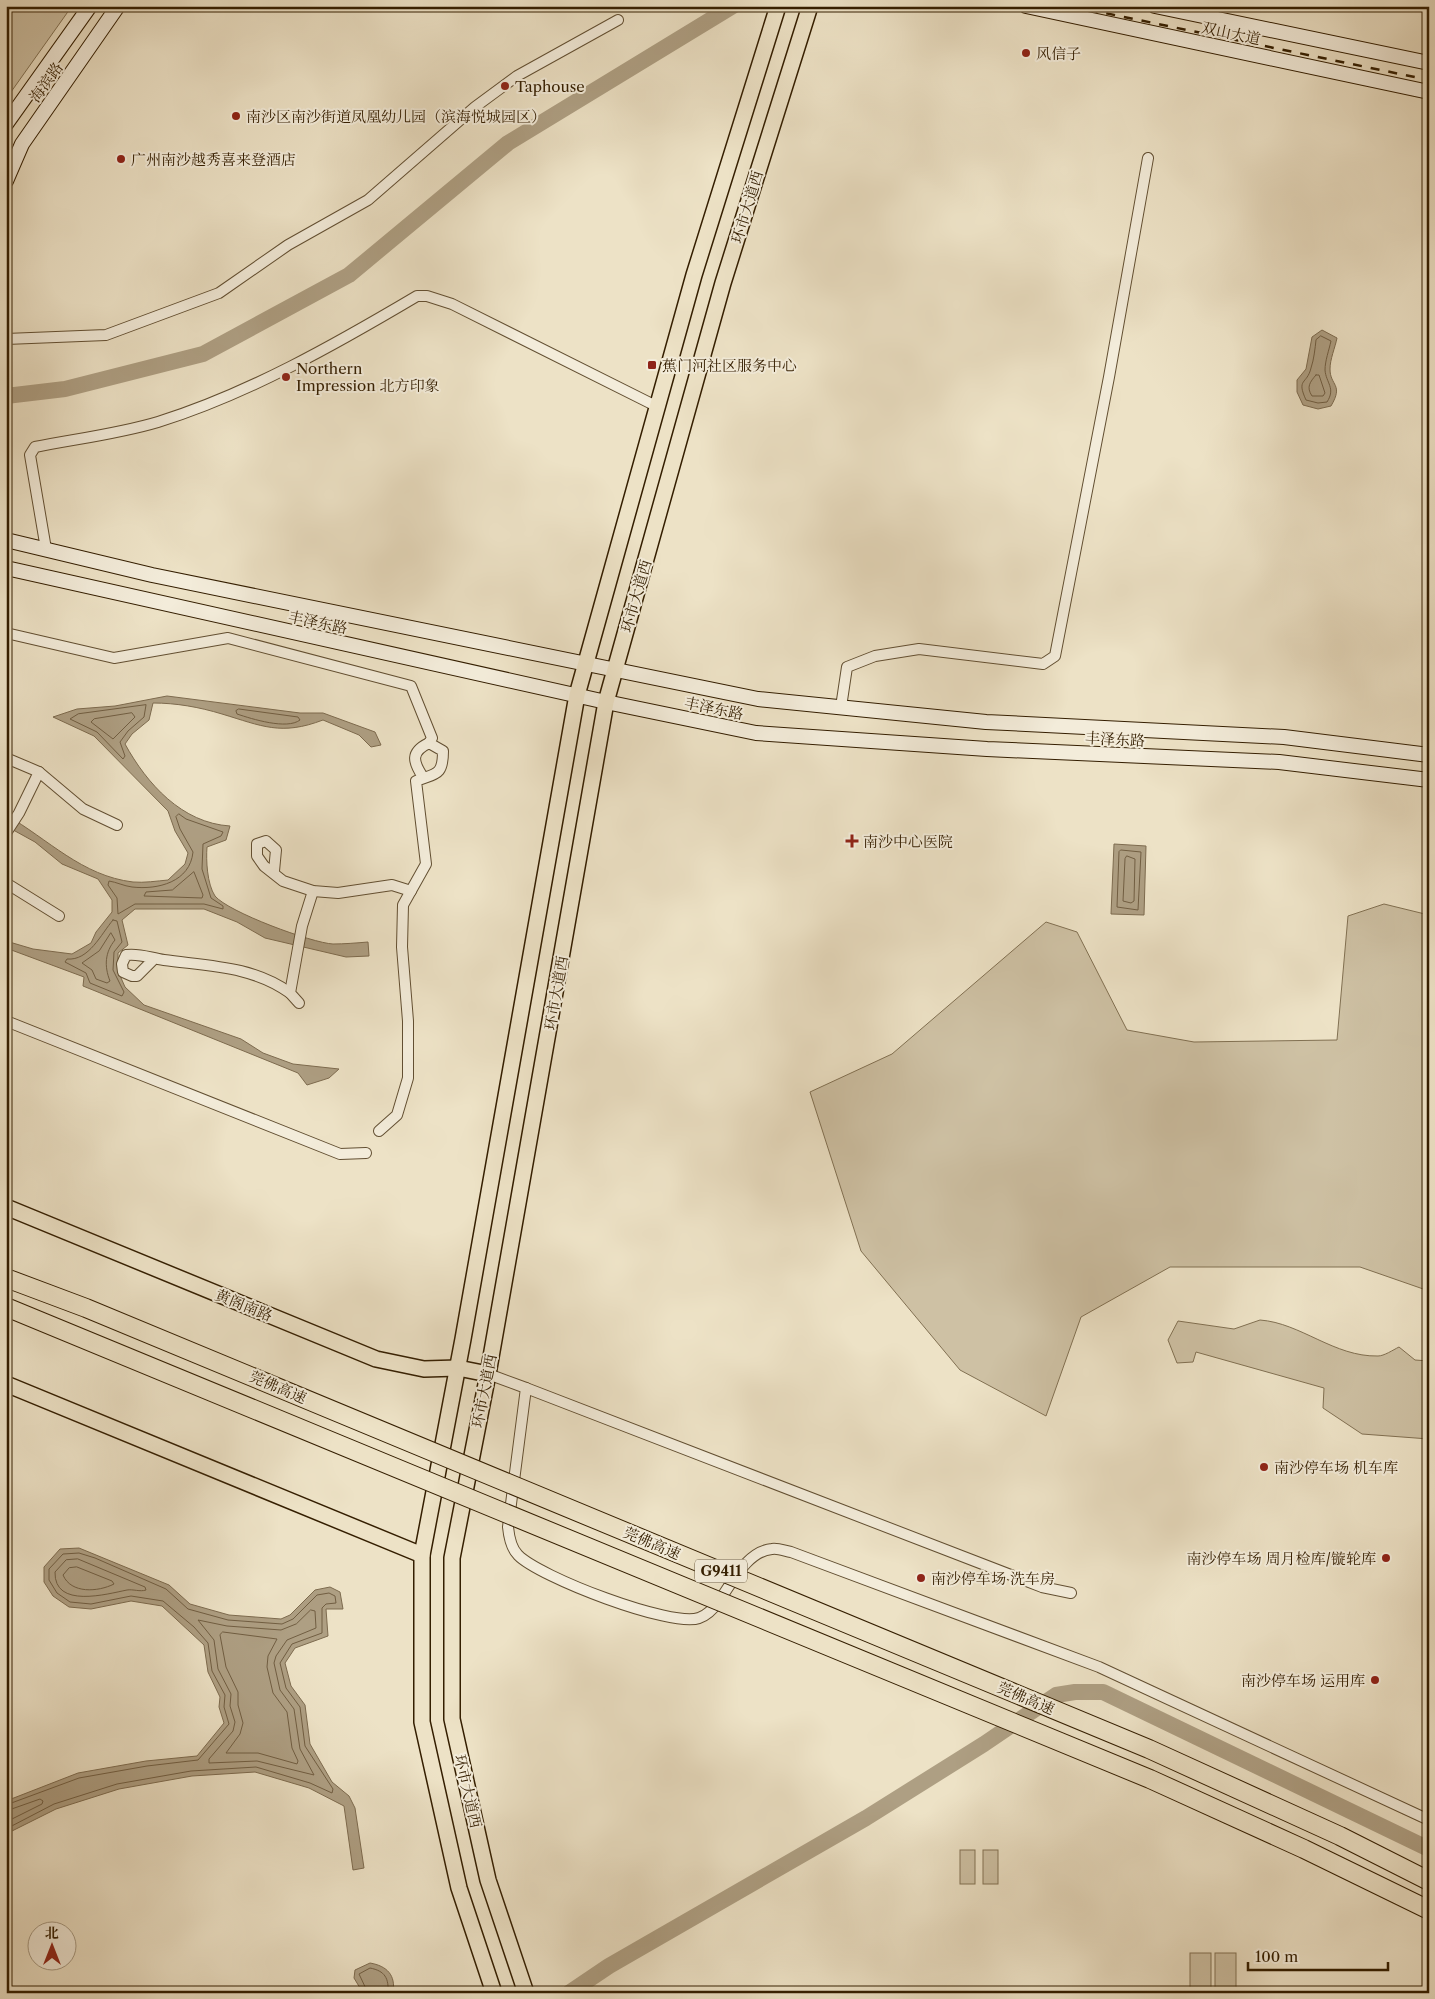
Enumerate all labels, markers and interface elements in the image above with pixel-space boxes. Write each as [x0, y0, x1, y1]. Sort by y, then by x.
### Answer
street label: 双山大道 [1200, 17, 1262, 49]
place label: 风信子 [1036, 44, 1081, 63]
marker: 风信子 [1020, 47, 1032, 59]
street label: 海滨路 [25, 58, 67, 106]
place label: Taphouse [515, 77, 585, 96]
marker: Taphouse [499, 80, 511, 92]
place label: 南沙区南沙街道凤凰幼儿园（滨海悦城园区） [246, 107, 546, 126]
marker: 南沙区南沙街道凤凰幼儿园（滨海悦城园区） [230, 110, 242, 122]
place label: 广州南沙越秀喜来登酒店 [131, 150, 296, 169]
marker: 广州南沙越秀喜来登酒店 [115, 153, 127, 165]
street label: 环市大道西 [727, 168, 767, 246]
place label: 蕉门河社区服务中心 [662, 356, 797, 375]
place label: Northern Impression 北方印象 [296, 359, 440, 395]
marker: 蕉门河社区服务中心 [646, 359, 658, 371]
marker: Northern Impression 北方印象 [280, 371, 292, 383]
street label: 环市大道西 [617, 557, 655, 635]
street label: 丰泽东路 [287, 606, 349, 638]
street label: 丰泽东路 [683, 692, 745, 724]
street label: 丰泽东路 [1085, 728, 1145, 750]
place label: 南沙中心医院 [863, 832, 953, 851]
marker: 南沙中心医院 [845, 834, 859, 848]
street label: 环市大道西 [540, 954, 572, 1032]
street label: 黄阁南路 [213, 1285, 275, 1325]
street label: 环市大道西 [468, 1352, 500, 1430]
street label: 莞佛高速 [247, 1367, 309, 1407]
place label: 南沙停车场 机车库 [1274, 1458, 1398, 1477]
marker: 南沙停车场 机车库 [1258, 1461, 1270, 1473]
street label: 莞佛高速 [621, 1523, 683, 1563]
place label: 南沙停车场 周月检库/镟轮库 [1187, 1549, 1376, 1568]
marker: 南沙停车场 周月检库/镟轮库 [1380, 1552, 1392, 1564]
road number: G9411 [695, 1560, 747, 1582]
place label: 南沙停车场 洗车房 [931, 1569, 1055, 1588]
marker: 南沙停车场 洗车房 [915, 1572, 927, 1584]
place label: 南沙停车场 运用库 [1241, 1671, 1365, 1690]
marker: 南沙停车场 运用库 [1369, 1674, 1381, 1686]
street label: 莞佛高速 [995, 1678, 1057, 1718]
street label: 环市大道西 [450, 1752, 486, 1830]
north arrow [28, 1922, 78, 1972]
text: 北 [45, 1924, 59, 1942]
scale bar [1248, 1939, 1388, 1971]
text: 100 m [1255, 1947, 1298, 1966]

